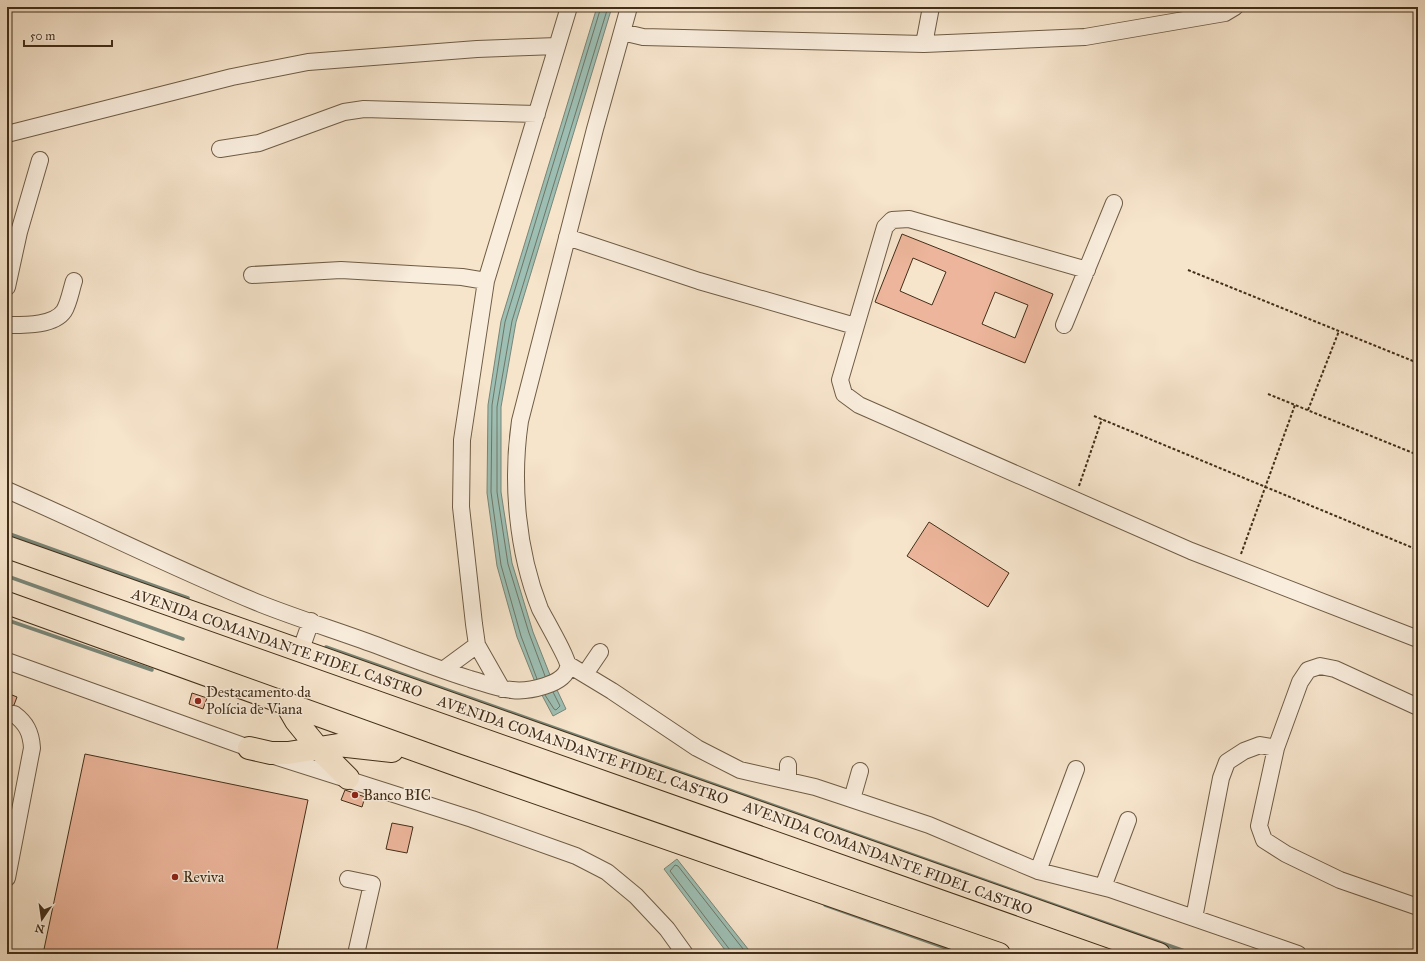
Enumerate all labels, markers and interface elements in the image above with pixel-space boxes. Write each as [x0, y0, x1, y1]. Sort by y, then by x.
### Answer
scale bar [24, 22, 112, 48]
text: 50 m [30, 29, 55, 43]
street label: AVENIDA COMANDANTE FIDEL CASTRO [128, 584, 425, 701]
place label: Destacamento da Polícia de Viana [206, 683, 311, 718]
street label: AVENIDA COMANDANTE FIDEL CASTRO [434, 691, 731, 808]
marker: Destacamento da Polícia de Viana [193, 696, 203, 706]
place label: Banco BIC [363, 786, 431, 804]
marker: Banco BIC [350, 790, 360, 800]
street label: AVENIDA COMANDANTE FIDEL CASTRO [740, 797, 1035, 919]
place label: Reviva [183, 868, 225, 886]
marker: Reviva [170, 872, 180, 882]
north arrow [22, 899, 62, 939]
text: N [33, 921, 46, 936]

